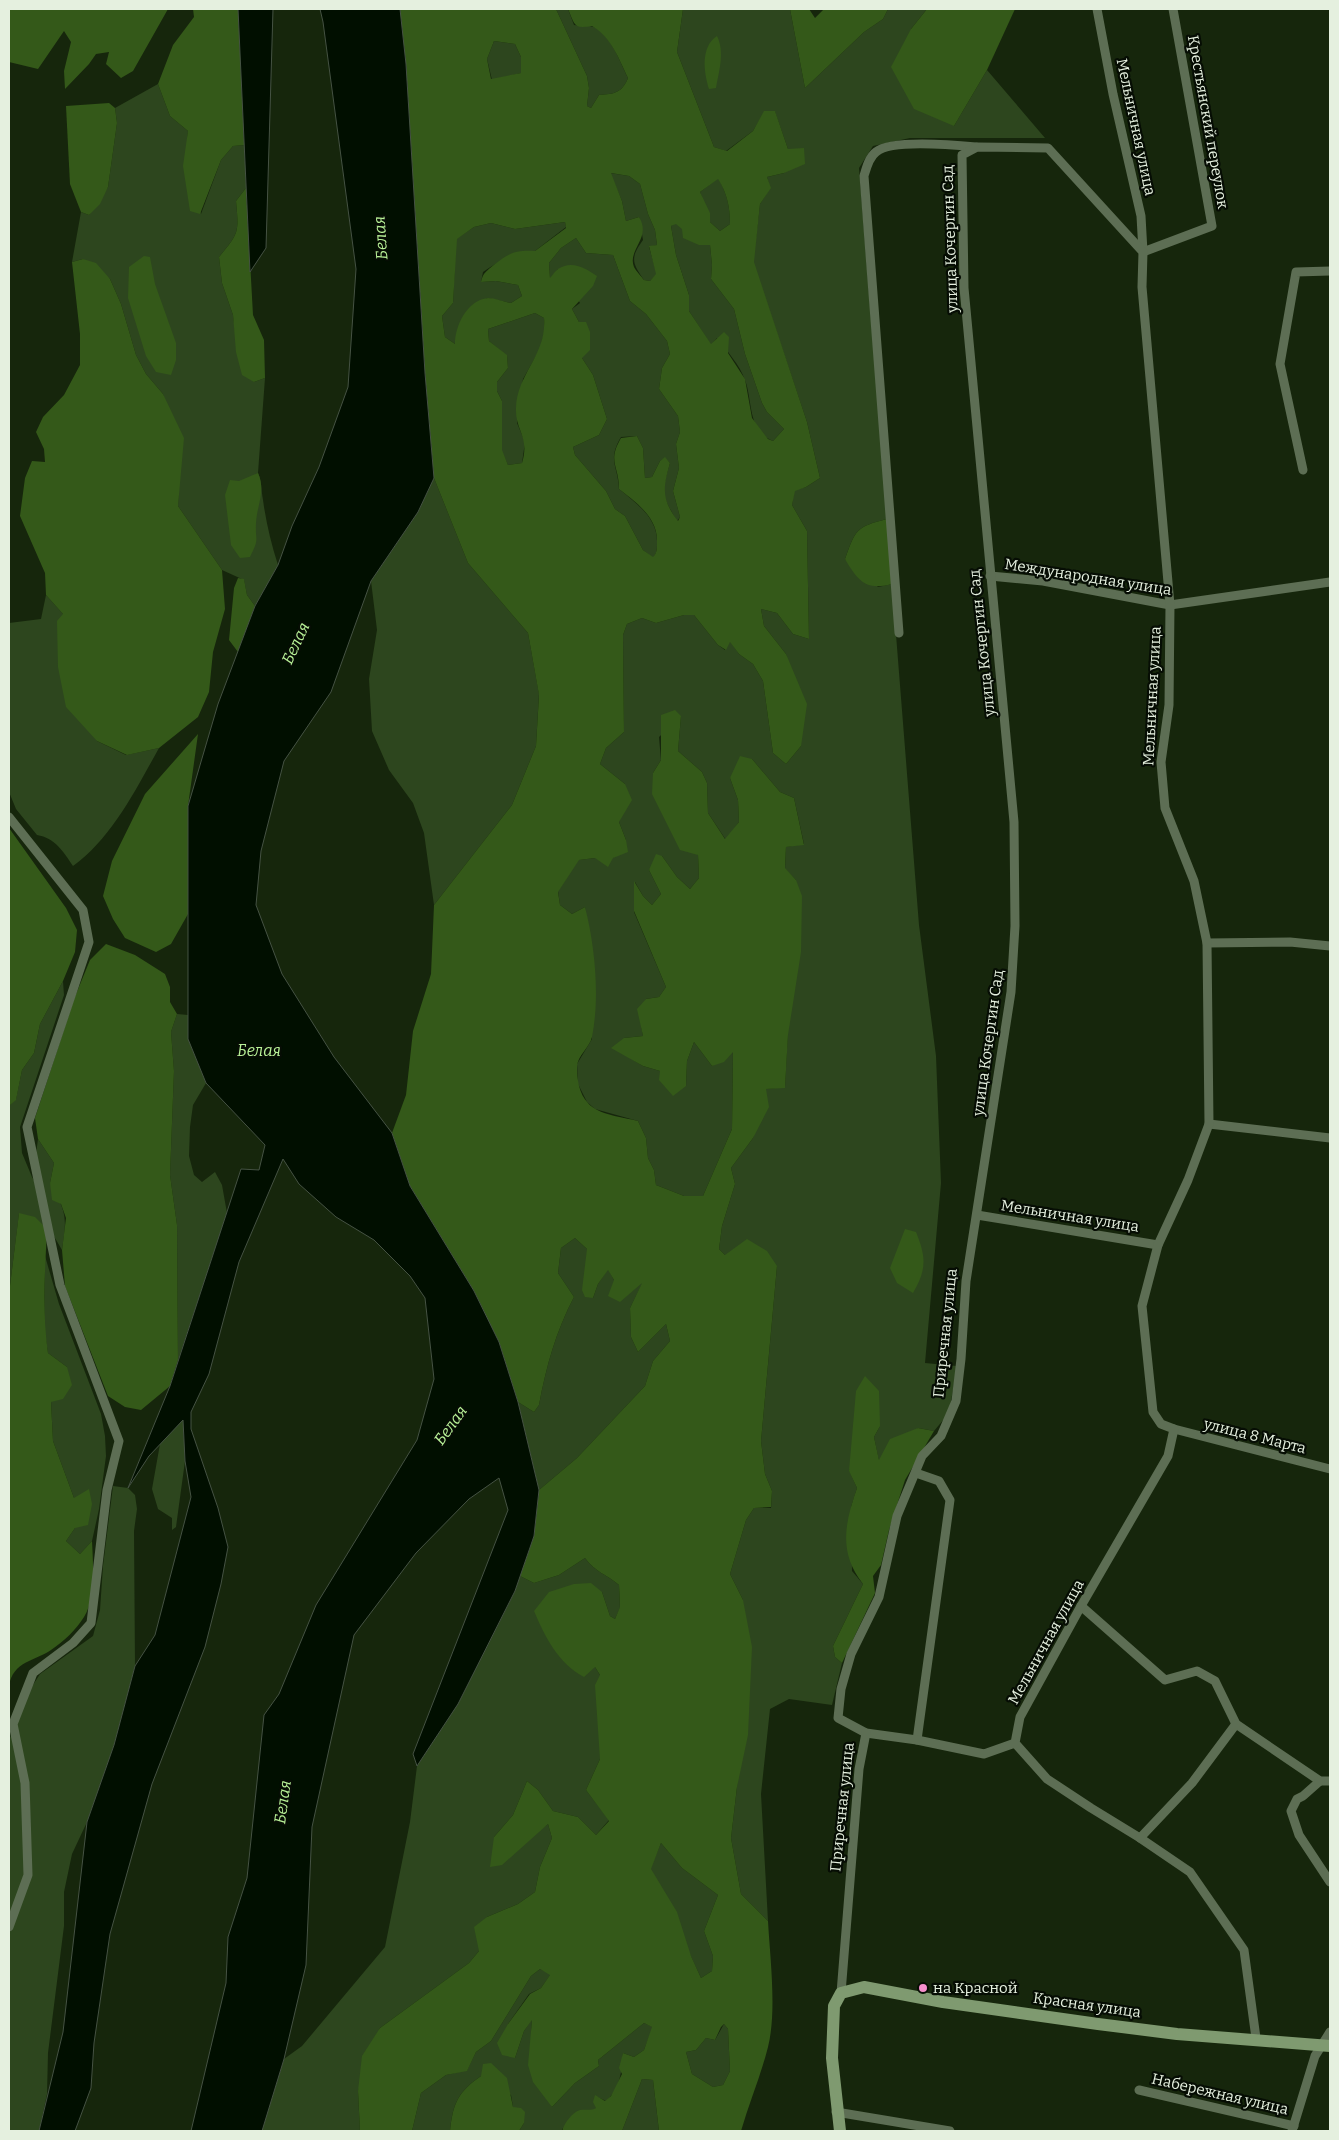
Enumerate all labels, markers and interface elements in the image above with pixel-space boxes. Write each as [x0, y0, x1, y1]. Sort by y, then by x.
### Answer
street label: Крестьянский переулок [1184, 34, 1232, 210]
street label: Мельничная улица [1113, 57, 1159, 197]
street label: улица Кочергин Сад [938, 165, 962, 314]
water label: Белая [369, 215, 392, 261]
street label: Международная улица [1003, 555, 1173, 599]
street label: улица Кочергин Сад [965, 569, 999, 718]
water label: Белая [278, 619, 313, 667]
street label: Мельничная улица [1139, 626, 1165, 766]
street label: улица Кочергин Сад [969, 969, 1007, 1118]
water label: Белая [237, 1041, 281, 1060]
street label: Мельничная улица [1000, 1196, 1140, 1236]
street label: Приречная улица [929, 1268, 961, 1398]
water label: Белая [430, 1402, 471, 1449]
street label: улица 8 Марта [1201, 1414, 1308, 1457]
street label: Мельничная улица [1004, 1577, 1088, 1707]
street label: Приречная улица [826, 1742, 858, 1872]
water label: Белая [270, 1779, 295, 1825]
place label: на Красной [933, 1979, 1018, 1997]
marker: на Красной [917, 1982, 929, 1994]
street label: Красная улица [1032, 1989, 1142, 2021]
street label: Набережная улица [1150, 2070, 1290, 2118]

